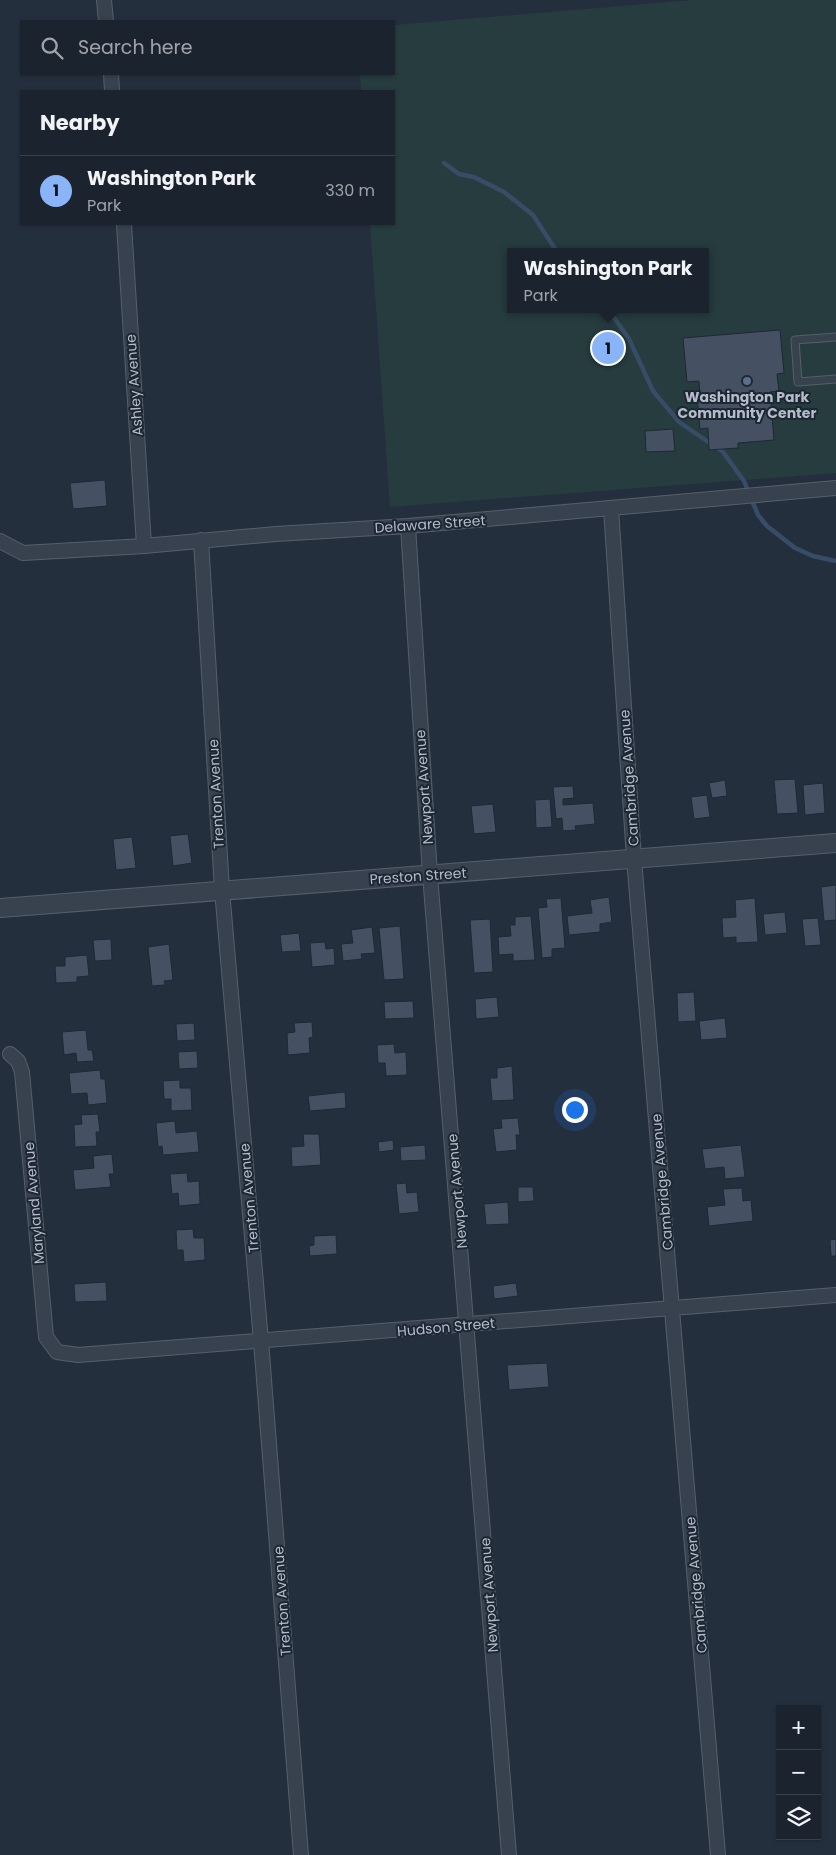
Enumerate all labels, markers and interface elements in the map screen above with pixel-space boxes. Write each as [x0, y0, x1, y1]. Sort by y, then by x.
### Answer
search box [20, 20, 395, 75]
icon: search [38, 34, 66, 62]
text: Search here [78, 34, 192, 61]
text: Nearby [40, 108, 120, 137]
text: Washington Park [87, 165, 256, 192]
text: 1 [53, 179, 59, 202]
text: 330 m [325, 179, 375, 202]
text: Park [87, 194, 121, 217]
popup [507, 248, 709, 313]
text: Washington Park [524, 255, 692, 282]
text: Park [524, 284, 558, 307]
pin: 1 [592, 329, 624, 367]
street label: Ashley Avenue [120, 333, 148, 437]
marker: Washington Park Community Center [741, 375, 753, 387]
place label: Washington Park Community Center [678, 387, 816, 423]
street label: Delaware Street [374, 510, 486, 538]
street label: Cambridge Avenue [614, 709, 644, 847]
street label: Newport Avenue [410, 729, 438, 845]
street label: Trenton Avenue [203, 738, 229, 849]
street label: Preston Street [369, 863, 467, 889]
your location [562, 1097, 588, 1123]
street label: Cambridge Avenue [646, 1113, 678, 1251]
street label: Newport Avenue [442, 1133, 472, 1249]
street label: Maryland Avenue [19, 1141, 49, 1265]
street label: Trenton Avenue [234, 1142, 264, 1254]
street label: Hudson Street [396, 1313, 496, 1341]
street label: Cambridge Avenue [680, 1516, 712, 1654]
street label: Newport Avenue [475, 1537, 503, 1653]
street label: Trenton Avenue [268, 1545, 296, 1656]
map controls [776, 1705, 821, 1840]
button: + [776, 1705, 821, 1750]
button: − [776, 1750, 821, 1795]
button: layers [776, 1795, 821, 1840]

